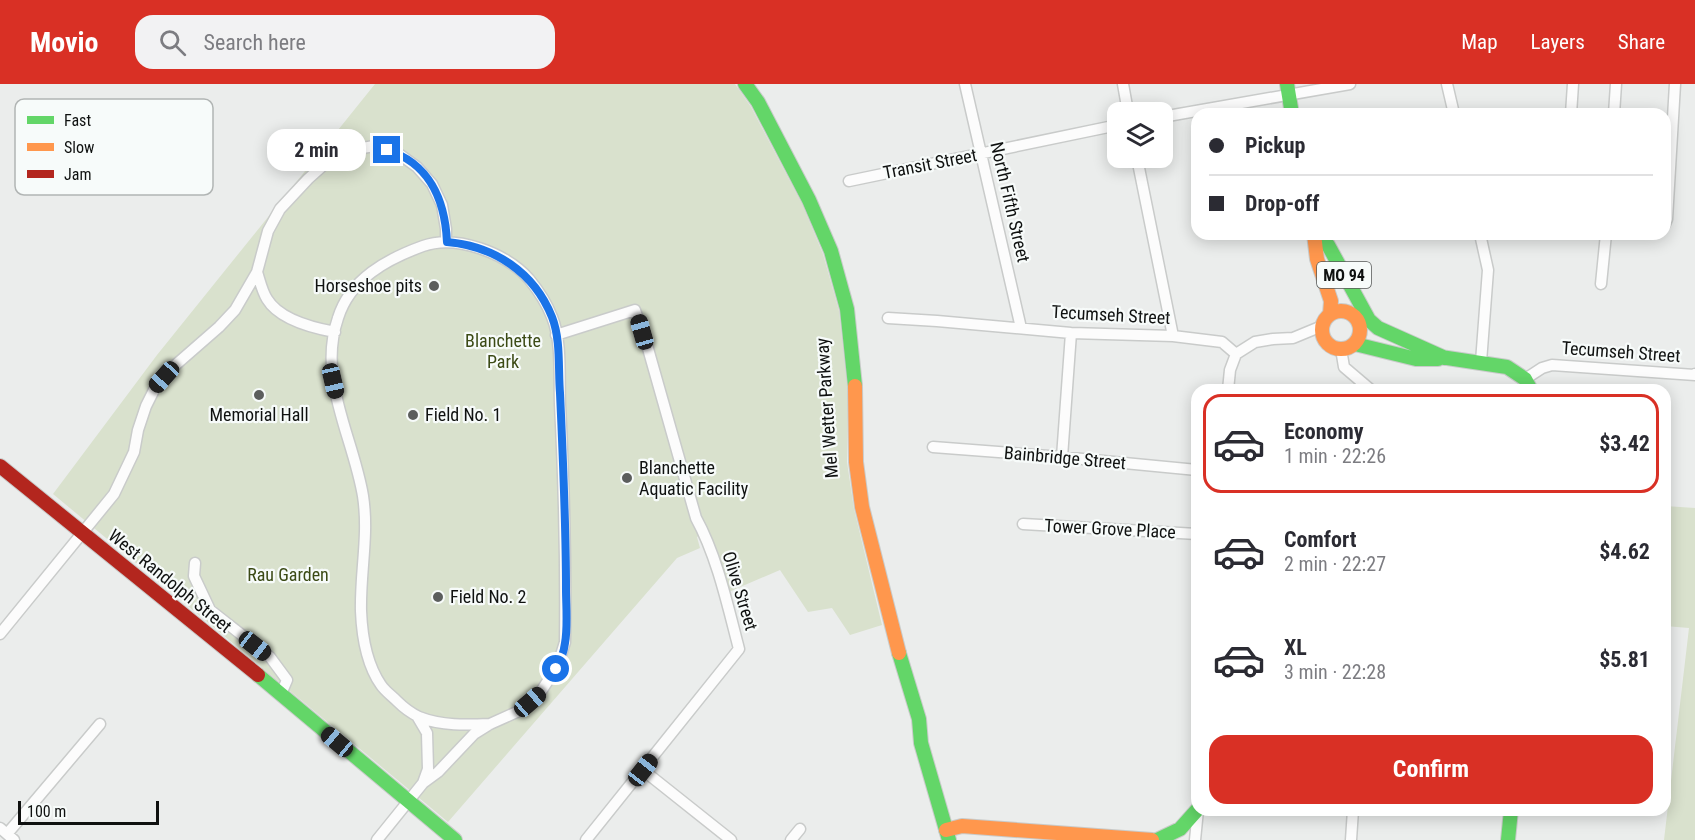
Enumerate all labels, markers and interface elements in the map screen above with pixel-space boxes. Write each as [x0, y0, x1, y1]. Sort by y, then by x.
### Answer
search box [135, 15, 555, 69]
text: Movio [30, 26, 99, 59]
icon: search [156, 26, 189, 59]
text: Search here [204, 30, 306, 55]
text: Map [1461, 30, 1498, 54]
text: Layers [1531, 30, 1585, 54]
text: Share [1618, 30, 1665, 54]
legend [15, 99, 213, 195]
map controls [1107, 102, 1173, 168]
button: layers [1107, 102, 1173, 168]
text: Fast [64, 111, 91, 130]
callout: 2 min [267, 129, 366, 171]
text: Pickup [1245, 133, 1305, 158]
route end [373, 136, 400, 163]
text: Slow [64, 138, 94, 157]
text: 2 min [294, 138, 339, 162]
street label: North Fifth Street [986, 140, 1035, 264]
street label: Transit Street [881, 144, 979, 183]
text: Jam [64, 165, 91, 184]
text: Drop-off [1245, 191, 1319, 216]
road number: MO 94 [1317, 262, 1371, 288]
place label: Horseshoe pits [315, 275, 422, 296]
marker: Horseshoe pits [427, 279, 441, 293]
street label: Tecumseh Street [1051, 301, 1171, 328]
car [628, 312, 656, 352]
park label: Blanchette Park [465, 330, 541, 372]
street label: Mel Wetter Parkway [811, 337, 842, 479]
street label: Tecumseh Street [1561, 337, 1681, 366]
car [145, 358, 183, 396]
car [320, 361, 346, 401]
marker: Memorial Hall [252, 388, 266, 402]
place label: Memorial Hall [209, 404, 309, 425]
place label: Field No. 1 [425, 404, 501, 425]
marker: Field No. 1 [406, 408, 420, 422]
icon: car [1212, 417, 1266, 471]
text: Economy [1284, 419, 1364, 444]
text: $3.42 [1599, 431, 1650, 456]
street label: Bainbridge Street [1003, 442, 1127, 473]
text: 1 min · 22:26 [1284, 444, 1386, 468]
place label: Blanchette Aquatic Facility [639, 457, 749, 499]
marker: Blanchette Aquatic Facility [620, 471, 634, 485]
street label: Tower Grove Place [1044, 515, 1176, 542]
street label: West Randolph Street [104, 524, 236, 637]
icon: car [1212, 525, 1266, 579]
text: Comfort [1284, 527, 1357, 552]
text: $4.62 [1599, 539, 1650, 564]
street label: Olive Street [719, 549, 762, 633]
text: 2 min · 22:27 [1284, 552, 1386, 576]
park label: Rau Garden [247, 564, 329, 585]
place label: Field No. 2 [450, 586, 526, 607]
marker: Field No. 2 [431, 590, 445, 604]
car [235, 628, 275, 664]
icon: car [1212, 633, 1266, 687]
text: XL [1284, 635, 1307, 660]
text: $5.81 [1599, 647, 1650, 672]
route start [542, 655, 569, 682]
text: 3 min · 22:28 [1284, 660, 1386, 684]
car [511, 683, 549, 721]
car [317, 724, 357, 760]
button: Confirm [1209, 735, 1653, 804]
car [625, 750, 661, 790]
scale bar [18, 798, 159, 826]
text: 100 m [27, 802, 66, 821]

